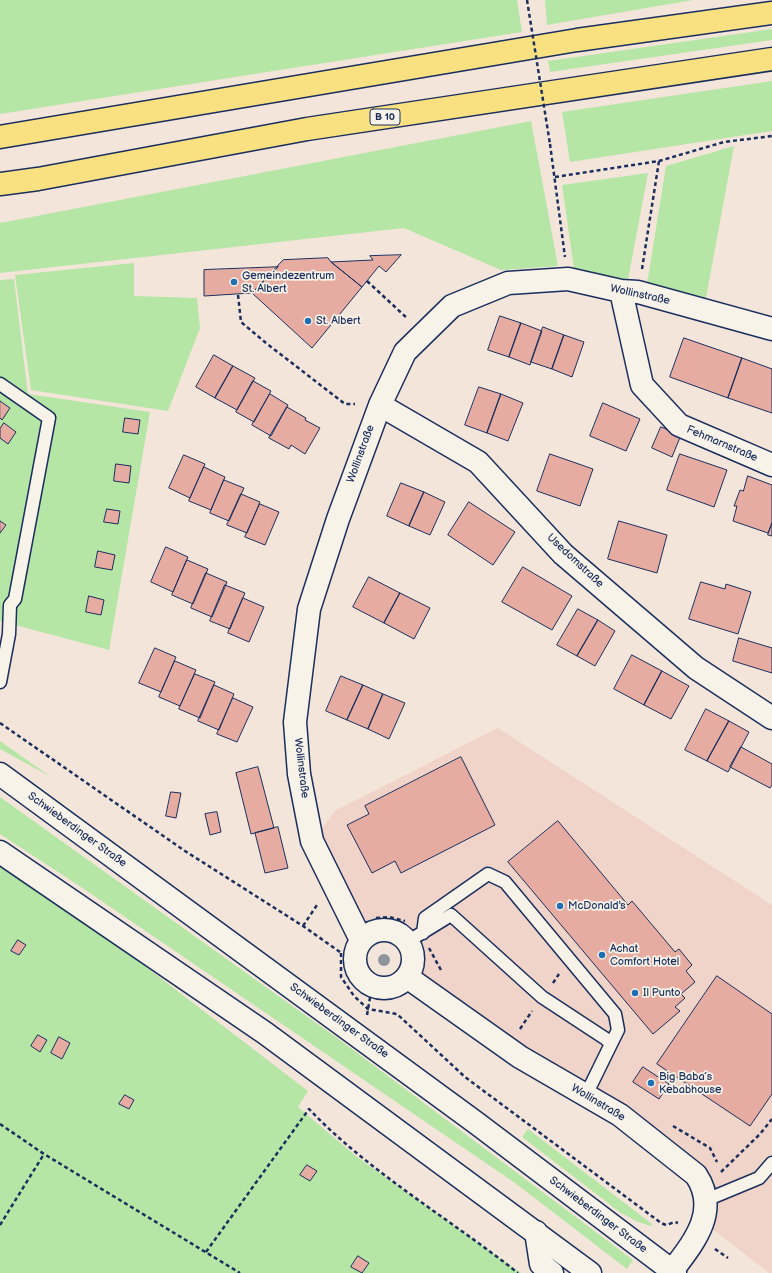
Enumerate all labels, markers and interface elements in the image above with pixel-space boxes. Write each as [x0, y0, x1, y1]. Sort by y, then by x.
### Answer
road number: B 10 [370, 109, 400, 125]
place label: Gemeindezentrum St. Albert [242, 269, 334, 295]
marker: Gemeindezentrum St. Albert [229, 277, 239, 287]
street label: Wollinstraße [609, 282, 671, 308]
place label: St. Albert [316, 314, 361, 328]
marker: St. Albert [303, 316, 313, 326]
street label: Wollinstraße [344, 423, 378, 485]
street label: Fehmarnstraße [685, 423, 759, 465]
street label: Usedomstraße [544, 531, 606, 591]
street label: Wollinstraße [291, 737, 311, 799]
street label: Schwieberdinger Straße [25, 790, 129, 870]
place label: McDonald's [568, 899, 626, 913]
marker: McDonald's [555, 901, 565, 911]
place label: Achat Comfort Hotel [610, 942, 679, 968]
marker: Achat Comfort Hotel [597, 950, 607, 960]
street label: Schwieberdinger Straße [287, 981, 391, 1061]
place label: Il Punto [643, 986, 680, 1000]
marker: Il Punto [630, 988, 640, 998]
place label: Big Baba´s Kebabhouse [659, 1070, 721, 1096]
marker: Big Baba´s Kebabhouse [646, 1078, 656, 1088]
street label: Wollinstraße [569, 1082, 627, 1124]
street label: Schwieberdinger Straße [546, 1174, 650, 1256]

